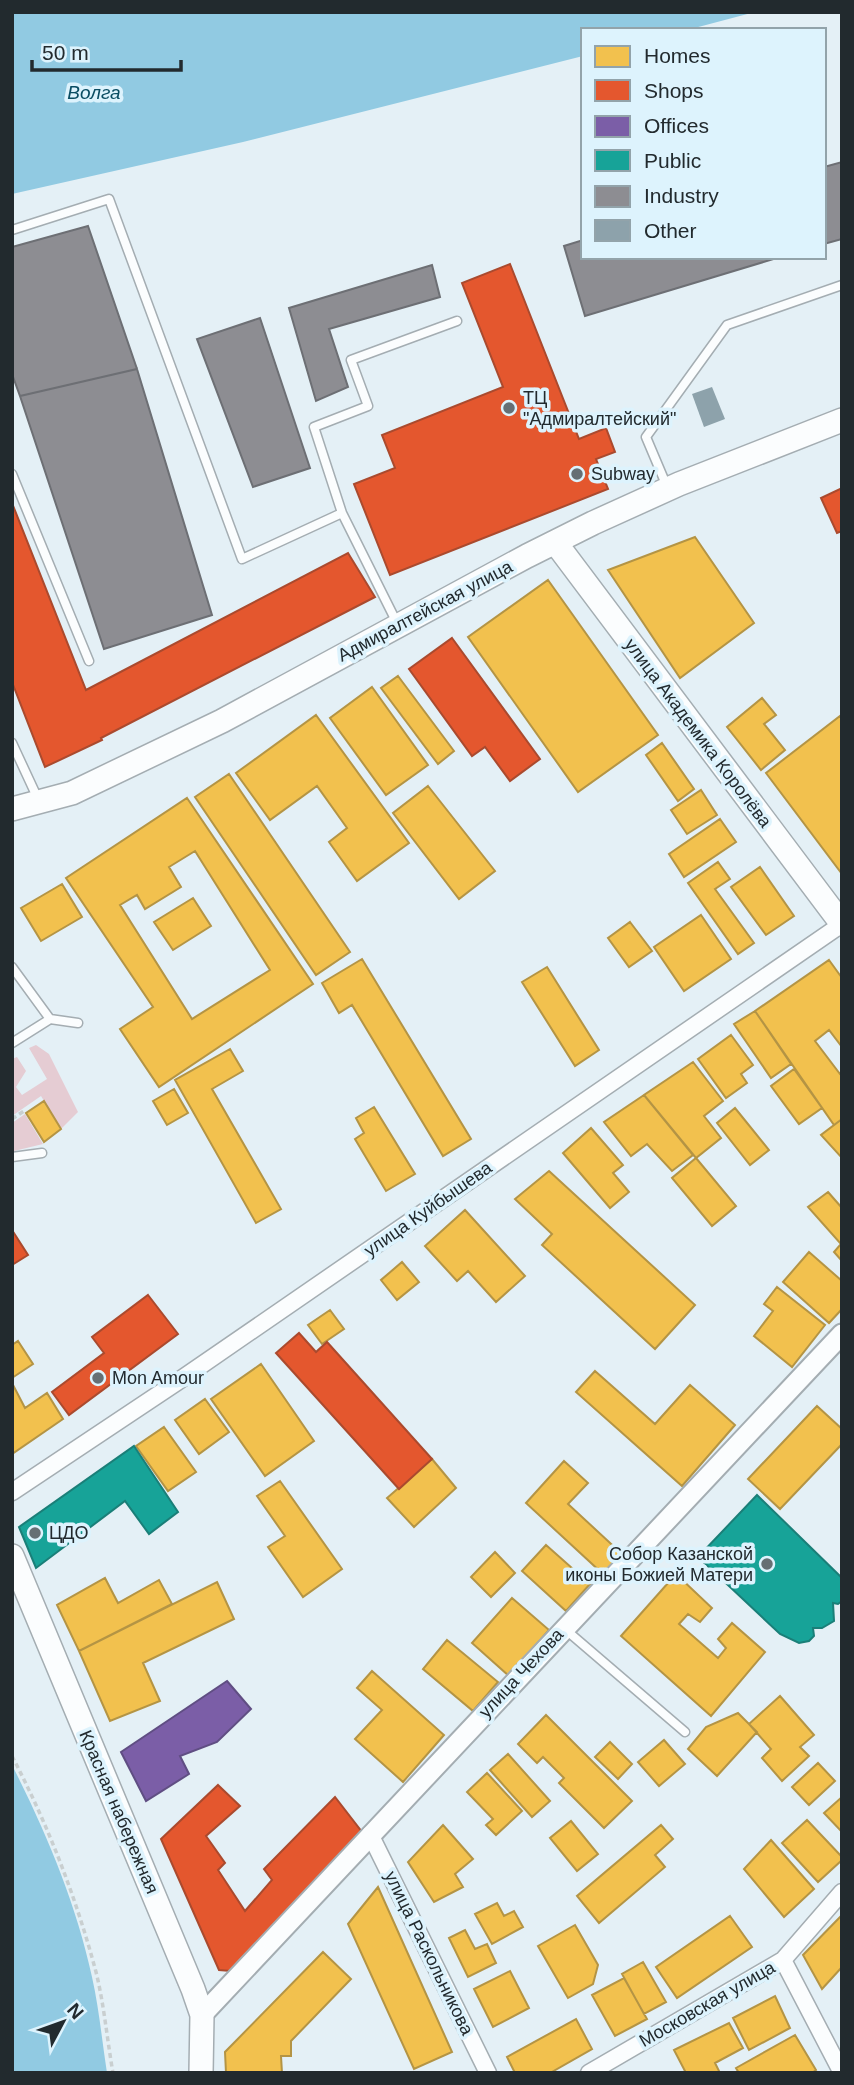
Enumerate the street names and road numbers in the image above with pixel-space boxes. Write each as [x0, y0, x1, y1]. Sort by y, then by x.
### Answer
street label: Адмиралтейская улица [334, 556, 517, 666]
street label: улица Академика Королёва [620, 635, 776, 832]
street label: улица Куйбышева [360, 1157, 496, 1261]
street label: улица Чехова [475, 1624, 568, 1722]
street label: Красная набережная [75, 1727, 163, 1897]
street label: улица Раскольникова [381, 1868, 478, 2039]
street label: Московская улица [636, 1957, 779, 2051]

